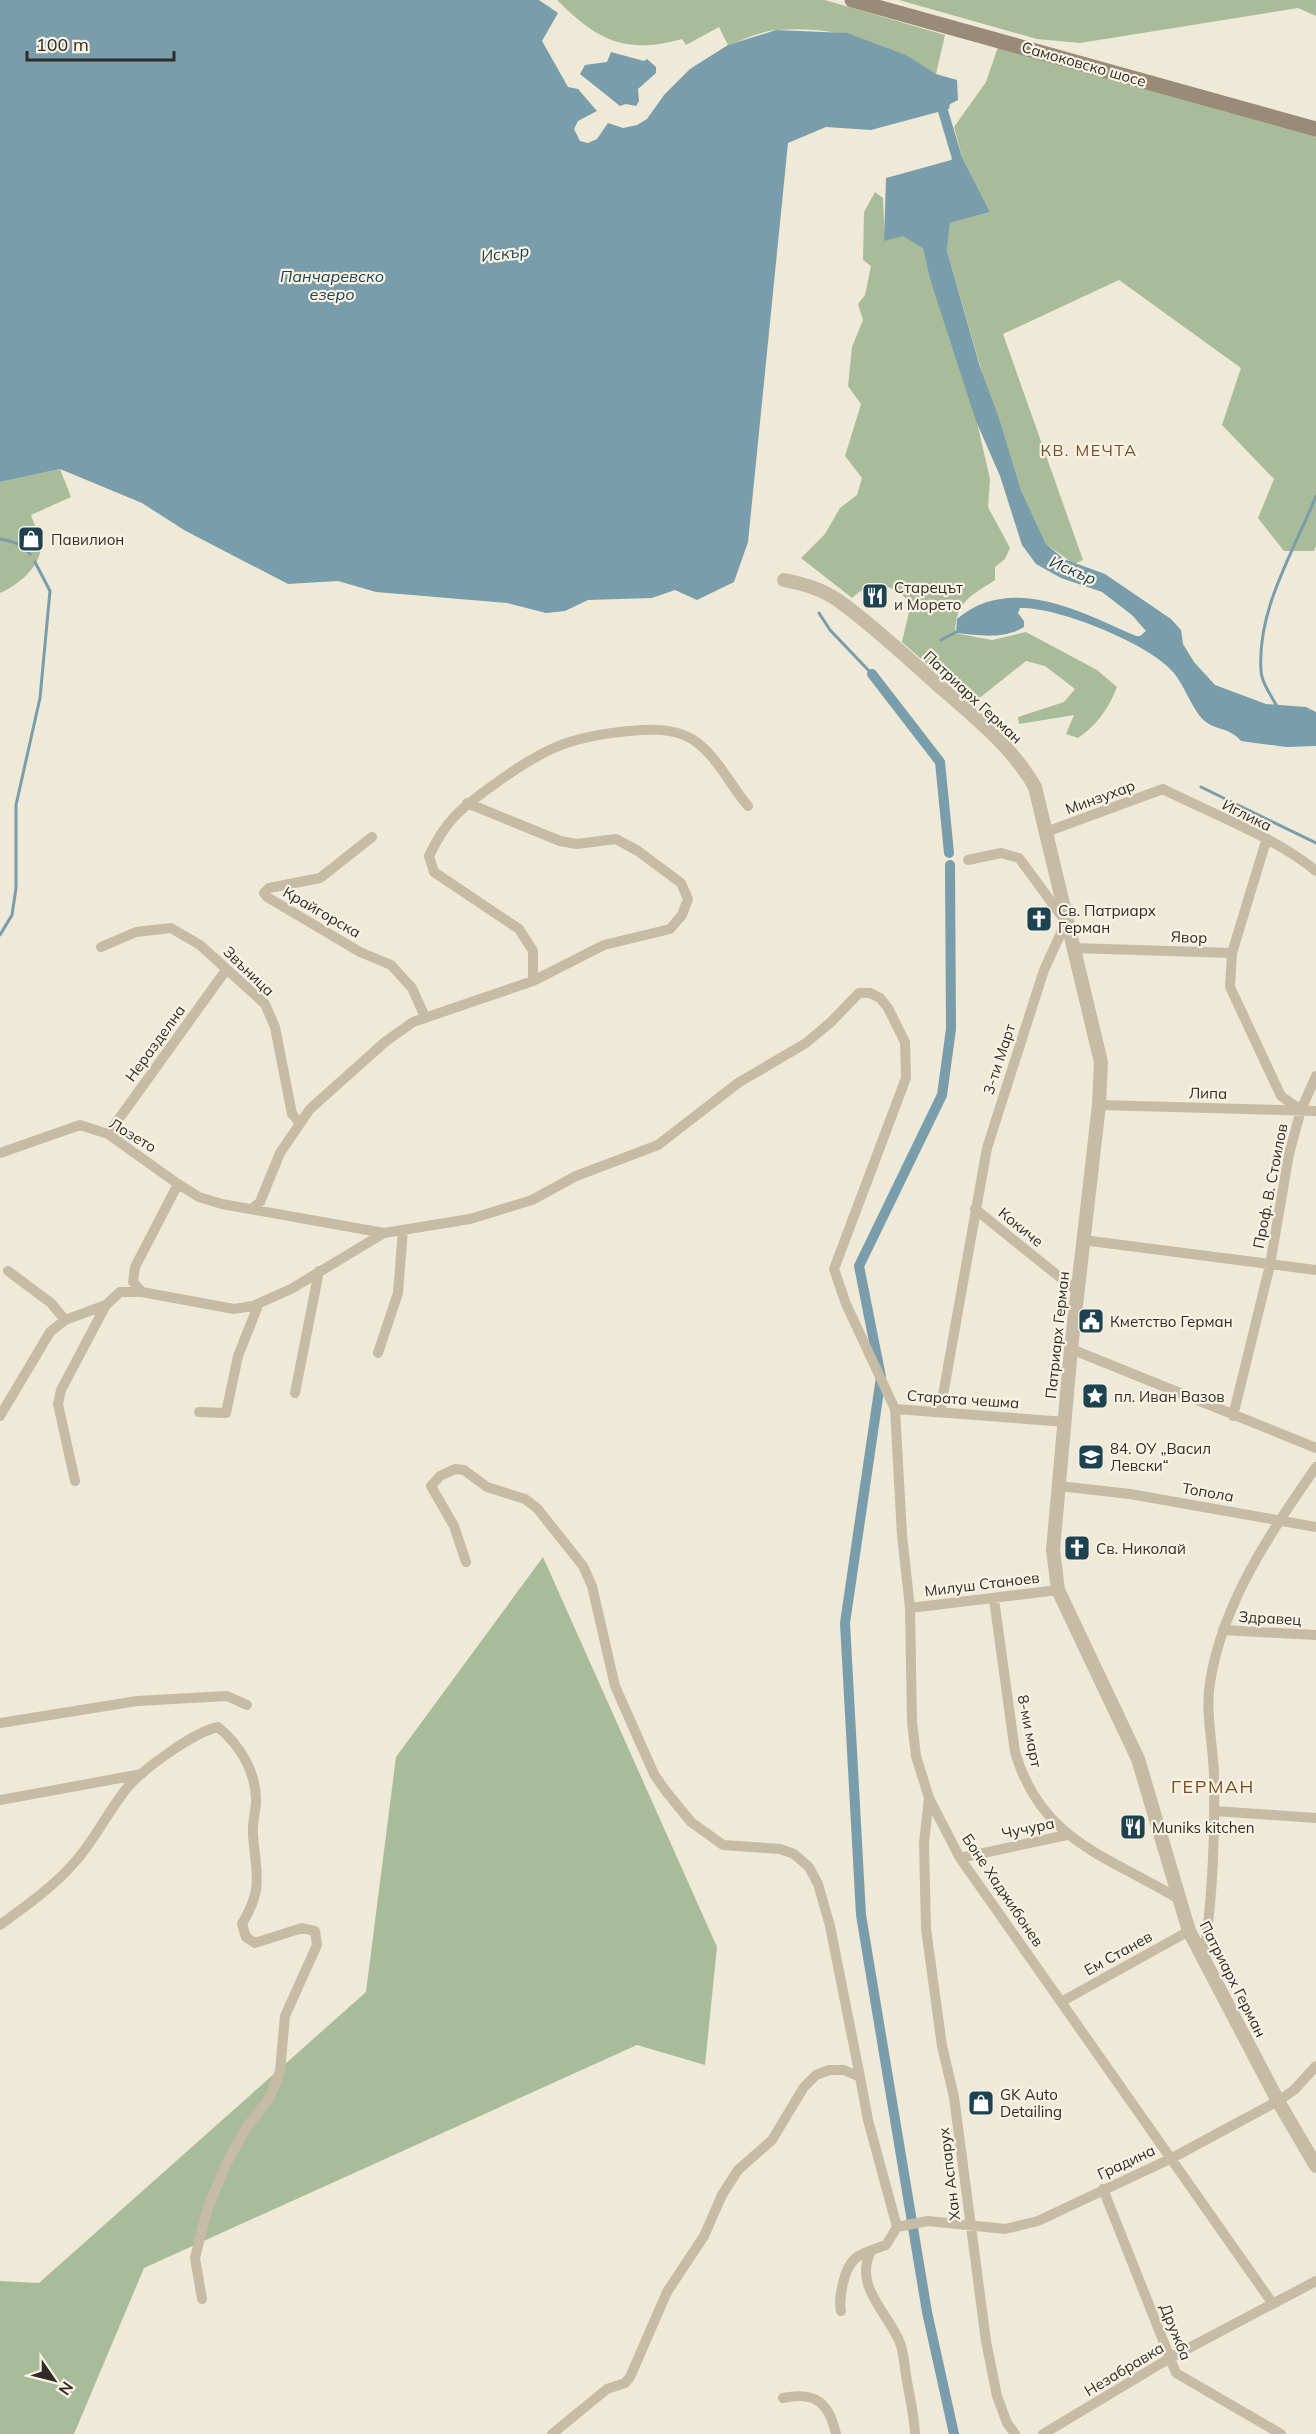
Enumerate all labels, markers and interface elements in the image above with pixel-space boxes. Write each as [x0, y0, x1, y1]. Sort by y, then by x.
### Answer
scale bar [27, 24, 174, 62]
text: 100 m [36, 33, 89, 56]
street label: Самоковско шосе [1020, 37, 1148, 91]
water label: Искър [480, 240, 531, 266]
water label: Панчаревско езеро [280, 266, 384, 304]
district label: КВ. МЕЧТА [1041, 440, 1137, 460]
shop icon: Павилион [16, 524, 46, 554]
place label: Павилион [51, 530, 124, 549]
water label: Искър [1047, 551, 1099, 589]
place label: Старецът и Морето [894, 578, 963, 614]
restaurant icon: Старецът и Морето [860, 581, 890, 611]
street label: Патриарх Герман [920, 646, 1026, 748]
street label: Минзухар [1063, 776, 1137, 818]
street label: Иглика [1219, 795, 1275, 835]
street label: Крайгорска [280, 882, 364, 942]
place label: Св. Патриарх Герман [1058, 901, 1156, 937]
church icon: Св. Патриарх Герман [1024, 904, 1054, 934]
street label: Явор [1170, 927, 1208, 947]
street label: Звъница [219, 942, 279, 1000]
street label: Неразделна [121, 1001, 189, 1085]
street label: 3-ти Март [979, 1021, 1019, 1097]
street label: Липа [1189, 1083, 1227, 1103]
street label: Лозето [106, 1114, 160, 1156]
street label: Проф. В. Стоилов [1249, 1122, 1291, 1250]
street label: Кокиче [995, 1203, 1047, 1251]
street label: Патриарх Герман [1041, 1270, 1073, 1400]
public building icon: Кметство Герман [1076, 1306, 1106, 1336]
place label: Кметство Герман [1110, 1312, 1233, 1331]
place icon: пл. Иван Вазов [1080, 1381, 1110, 1411]
street label: Старата чешма [906, 1386, 1020, 1412]
place label: пл. Иван Вазов [1114, 1387, 1225, 1406]
place label: 84. ОУ „Васил Левски“ [1110, 1439, 1211, 1475]
school or university icon: 84. ОУ „Васил Левски“ [1076, 1442, 1106, 1472]
street label: Топола [1181, 1478, 1235, 1506]
church icon: Св. Николай [1062, 1533, 1092, 1563]
place label: Св. Николай [1096, 1539, 1186, 1558]
street label: Милуш Станоев [924, 1568, 1040, 1600]
street label: Здравец [1238, 1607, 1302, 1629]
street label: 8-ми март [1014, 1693, 1046, 1769]
district label: ГЕРМАН [1171, 1775, 1255, 1798]
restaurant icon: Muniks kitchen [1118, 1812, 1148, 1842]
street label: Чучура [1000, 1813, 1056, 1843]
place label: Muniks kitchen [1152, 1818, 1254, 1837]
street label: Боне Хаджибонев [958, 1830, 1048, 1950]
street label: Патриарх Герман [1195, 1918, 1271, 2040]
street label: Ем Станев [1081, 1927, 1155, 1979]
place label: GK Auto Detailing [1000, 2085, 1062, 2121]
shop icon: GK Auto Detailing [966, 2088, 996, 2118]
street label: Хан Аспарух [934, 2126, 964, 2222]
street label: Градина [1094, 2140, 1158, 2184]
street label: Дружба [1156, 2301, 1196, 2363]
street label: Незабравка [1081, 2338, 1167, 2400]
north arrow [24, 2350, 84, 2410]
text: N [55, 2378, 78, 2399]

